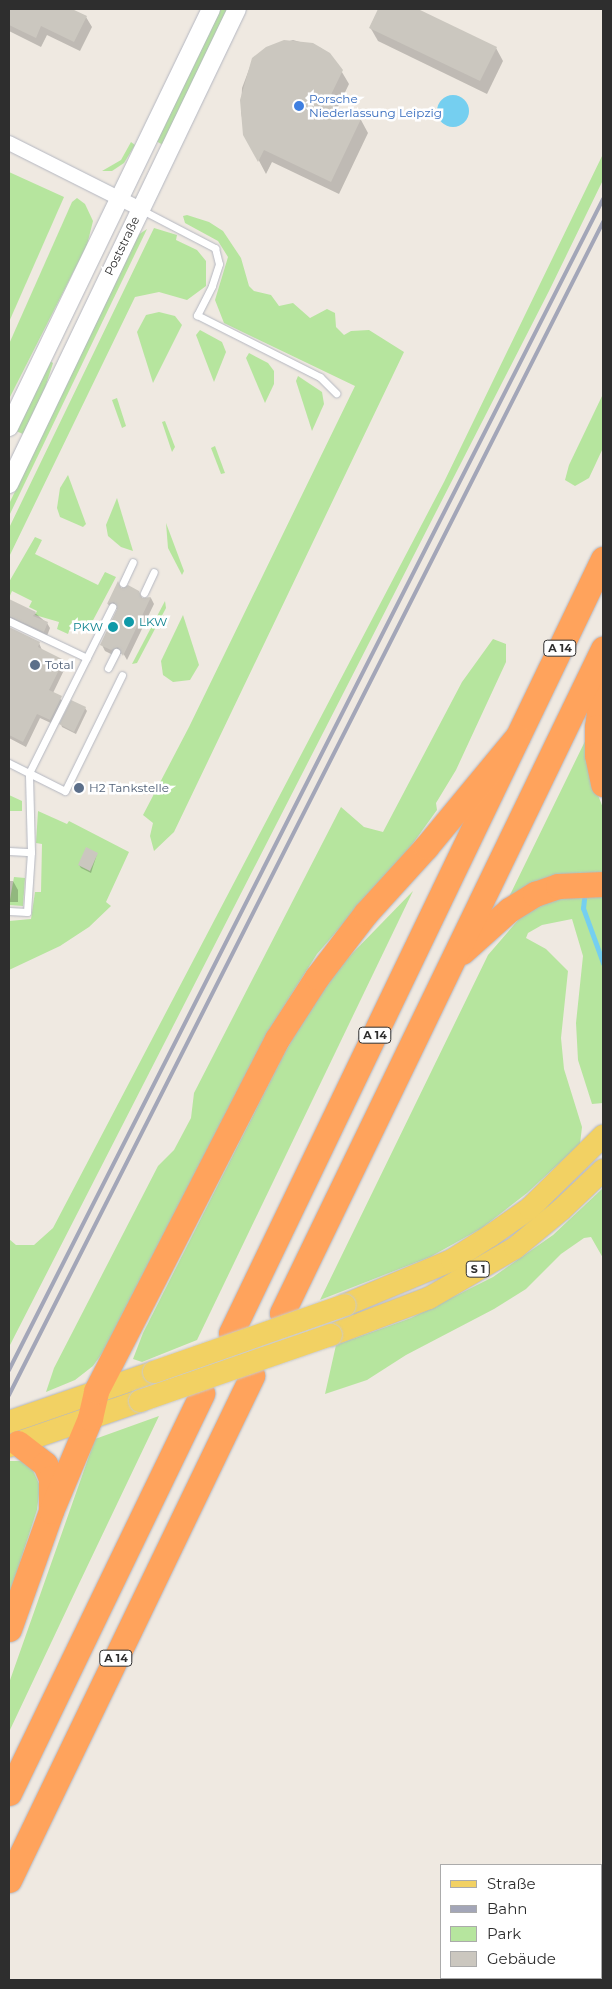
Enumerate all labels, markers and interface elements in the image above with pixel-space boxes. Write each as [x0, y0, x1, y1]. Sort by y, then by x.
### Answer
place label: Porsche Niederlassung Leipzig [309, 92, 442, 120]
marker: Porsche Niederlassung Leipzig [293, 100, 305, 112]
street label: Poststraße [101, 214, 143, 278]
place label: LKW [139, 615, 167, 629]
marker: LKW [123, 616, 135, 628]
place label: PKW [73, 620, 103, 634]
marker: PKW [107, 621, 119, 633]
road number: A 14 [542, 640, 578, 656]
place label: Total [45, 658, 74, 672]
marker: Total [29, 659, 41, 671]
place label: H2 Tankstelle [89, 781, 169, 795]
marker: H2 Tankstelle [73, 782, 85, 794]
road number: A 14 [358, 1026, 392, 1044]
road number: S 1 [466, 1260, 490, 1278]
road number: A 14 [98, 1650, 134, 1666]
legend [440, 1864, 602, 1979]
text: Straße [487, 1874, 536, 1893]
text: Bahn [487, 1899, 527, 1918]
text: Park [487, 1924, 521, 1943]
text: Gebäude [487, 1949, 556, 1968]

